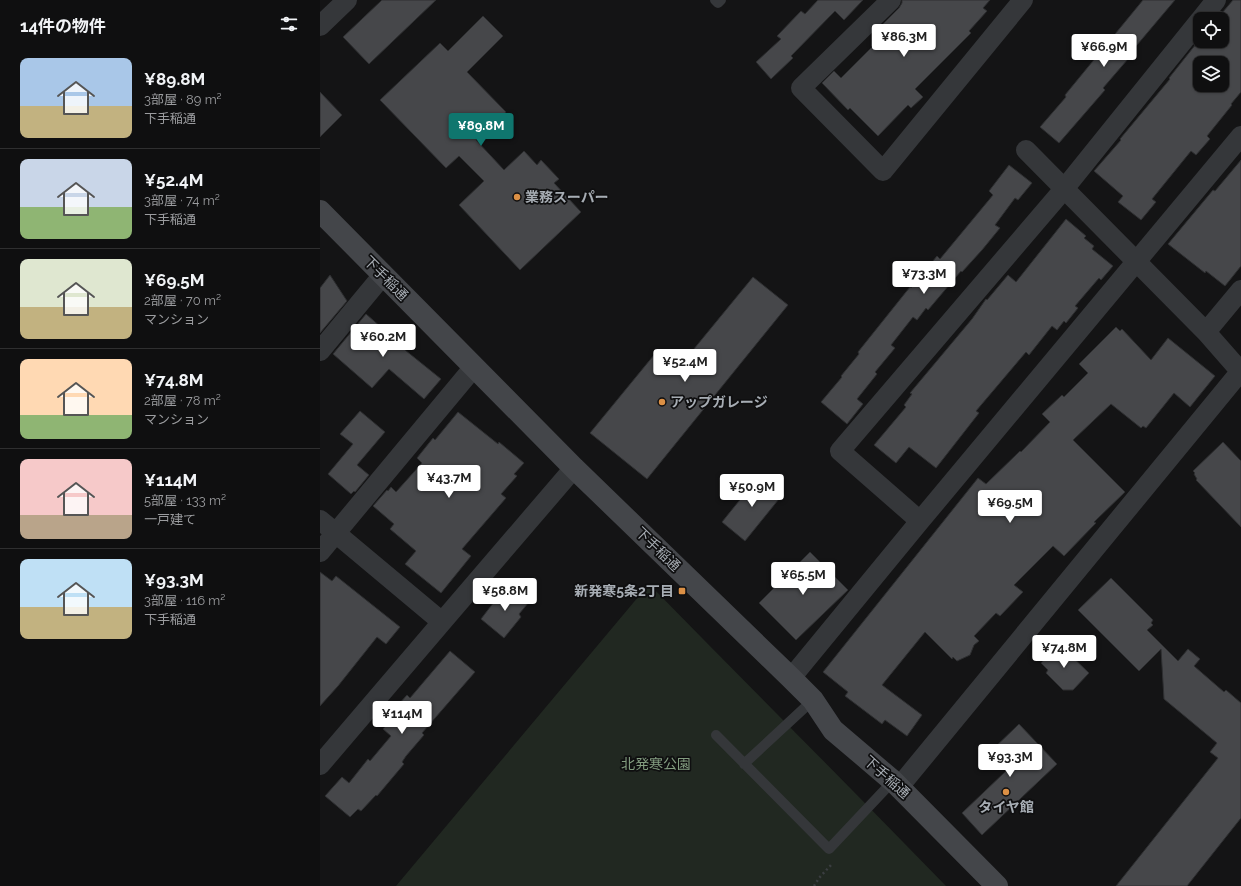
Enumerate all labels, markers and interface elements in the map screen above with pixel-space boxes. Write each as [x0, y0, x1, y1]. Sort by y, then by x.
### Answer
map controls [1193, 12, 1229, 92]
button: locate [1193, 12, 1229, 48]
icon: filters [278, 13, 300, 35]
text: 14件の物件 [20, 16, 106, 36]
pin: ¥86.3M [871, 24, 937, 58]
text: ¥86.3M [881, 29, 927, 44]
pin: ¥66.9M [1071, 34, 1137, 68]
text: ¥66.9M [1081, 39, 1127, 54]
button: layers [1193, 56, 1229, 92]
text: ¥89.8M [144, 69, 205, 89]
icon: home [52, 74, 100, 122]
text: 3部屋 · 89 m² [144, 92, 222, 107]
text: 下手稲通 [144, 111, 196, 126]
pin: ¥89.8M [448, 113, 514, 147]
text: ¥89.8M [458, 118, 504, 133]
text: ¥52.4M [144, 170, 203, 190]
icon: home [52, 175, 100, 223]
place label: 業務スーパー [525, 189, 609, 205]
marker: 業務スーパー [512, 192, 522, 202]
text: 3部屋 · 74 m² [144, 193, 220, 208]
text: 下手稲通 [144, 212, 196, 227]
street label: 下手稲通 [361, 253, 411, 303]
pin: ¥73.3M [891, 261, 957, 295]
text: ¥73.3M [901, 266, 947, 281]
text: ¥69.5M [144, 270, 204, 290]
icon: home [52, 275, 100, 323]
text: 2部屋 · 70 m² [144, 293, 221, 308]
text: マンション [144, 312, 209, 327]
pin: ¥60.2M [350, 324, 416, 358]
text: ¥60.2M [360, 329, 406, 344]
pin: ¥52.4M [652, 349, 718, 383]
text: ¥52.4M [662, 354, 708, 369]
text: ¥74.8M [144, 370, 204, 390]
icon: home [52, 375, 100, 423]
text: 2部屋 · 78 m² [144, 393, 221, 408]
place label: アップガレージ [670, 394, 768, 410]
marker: アップガレージ [657, 397, 667, 407]
text: マンション [144, 412, 209, 427]
pin: ¥43.7M [416, 465, 482, 499]
text: ¥114M [144, 470, 197, 490]
text: ¥43.7M [426, 470, 472, 485]
pin: ¥50.9M [719, 474, 785, 508]
icon: home [52, 475, 100, 523]
text: ¥50.9M [729, 479, 775, 494]
pin: ¥69.5M [977, 490, 1043, 524]
text: 5部屋 · 133 m² [144, 493, 226, 508]
text: ¥69.5M [987, 495, 1033, 510]
text: 一戸建て [144, 512, 196, 527]
street label: 下手稲通 [632, 524, 684, 574]
pin: ¥65.5M [770, 562, 836, 596]
text: ¥65.5M [780, 567, 826, 582]
text: ¥93.3M [144, 570, 204, 590]
icon: home [52, 575, 100, 623]
pin: ¥58.8M [472, 578, 538, 612]
text: ¥58.8M [482, 583, 528, 598]
place label: 新発寒5条2丁目 [574, 583, 674, 599]
marker: 新発寒5条2丁目 [677, 586, 687, 596]
text: 3部屋 · 116 m² [144, 593, 225, 608]
text: 下手稲通 [144, 612, 196, 627]
pin: ¥74.8M [1031, 635, 1097, 669]
text: ¥74.8M [1041, 640, 1087, 655]
pin: ¥114M [374, 701, 430, 735]
text: ¥114M [382, 706, 422, 721]
pin: ¥93.3M [977, 744, 1043, 778]
text: ¥93.3M [987, 749, 1033, 764]
street label: 下手稲通 [861, 752, 913, 802]
park label: 北発寒公園 [621, 756, 691, 772]
marker: タイヤ館 [1001, 787, 1011, 797]
place label: タイヤ館 [978, 799, 1034, 815]

